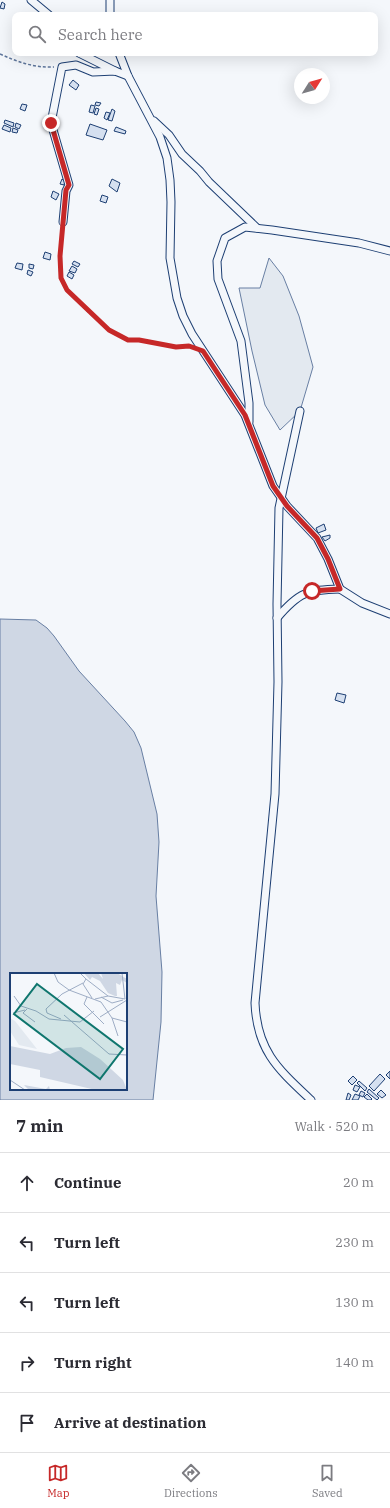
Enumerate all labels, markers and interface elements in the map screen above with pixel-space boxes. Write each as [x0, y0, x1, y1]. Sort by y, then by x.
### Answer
search box [12, 12, 378, 56]
icon: search [26, 23, 48, 45]
text: Search here [58, 25, 143, 44]
north arrow [294, 68, 330, 104]
route end [42, 114, 60, 132]
route start [303, 582, 321, 600]
inset map [10, 973, 127, 1090]
text: 7 min [16, 1115, 64, 1137]
text: Walk · 520 m [295, 1118, 374, 1135]
icon: ahead [16, 1172, 38, 1194]
text: Continue [54, 1173, 121, 1192]
text: 20 m [343, 1174, 374, 1191]
icon: left [16, 1232, 38, 1254]
text: Turn left [54, 1233, 120, 1252]
text: 230 m [335, 1234, 374, 1251]
icon: left [16, 1292, 38, 1314]
text: Turn left [54, 1293, 120, 1312]
text: 130 m [335, 1294, 374, 1311]
icon: right [16, 1352, 38, 1374]
text: Turn right [54, 1353, 132, 1372]
text: 140 m [335, 1354, 374, 1371]
icon: arrive [16, 1412, 38, 1434]
text: Arrive at destination [54, 1413, 206, 1432]
tab: Map [47, 1462, 70, 1500]
tab: Directions [164, 1462, 218, 1500]
tab: Saved [312, 1462, 343, 1500]

